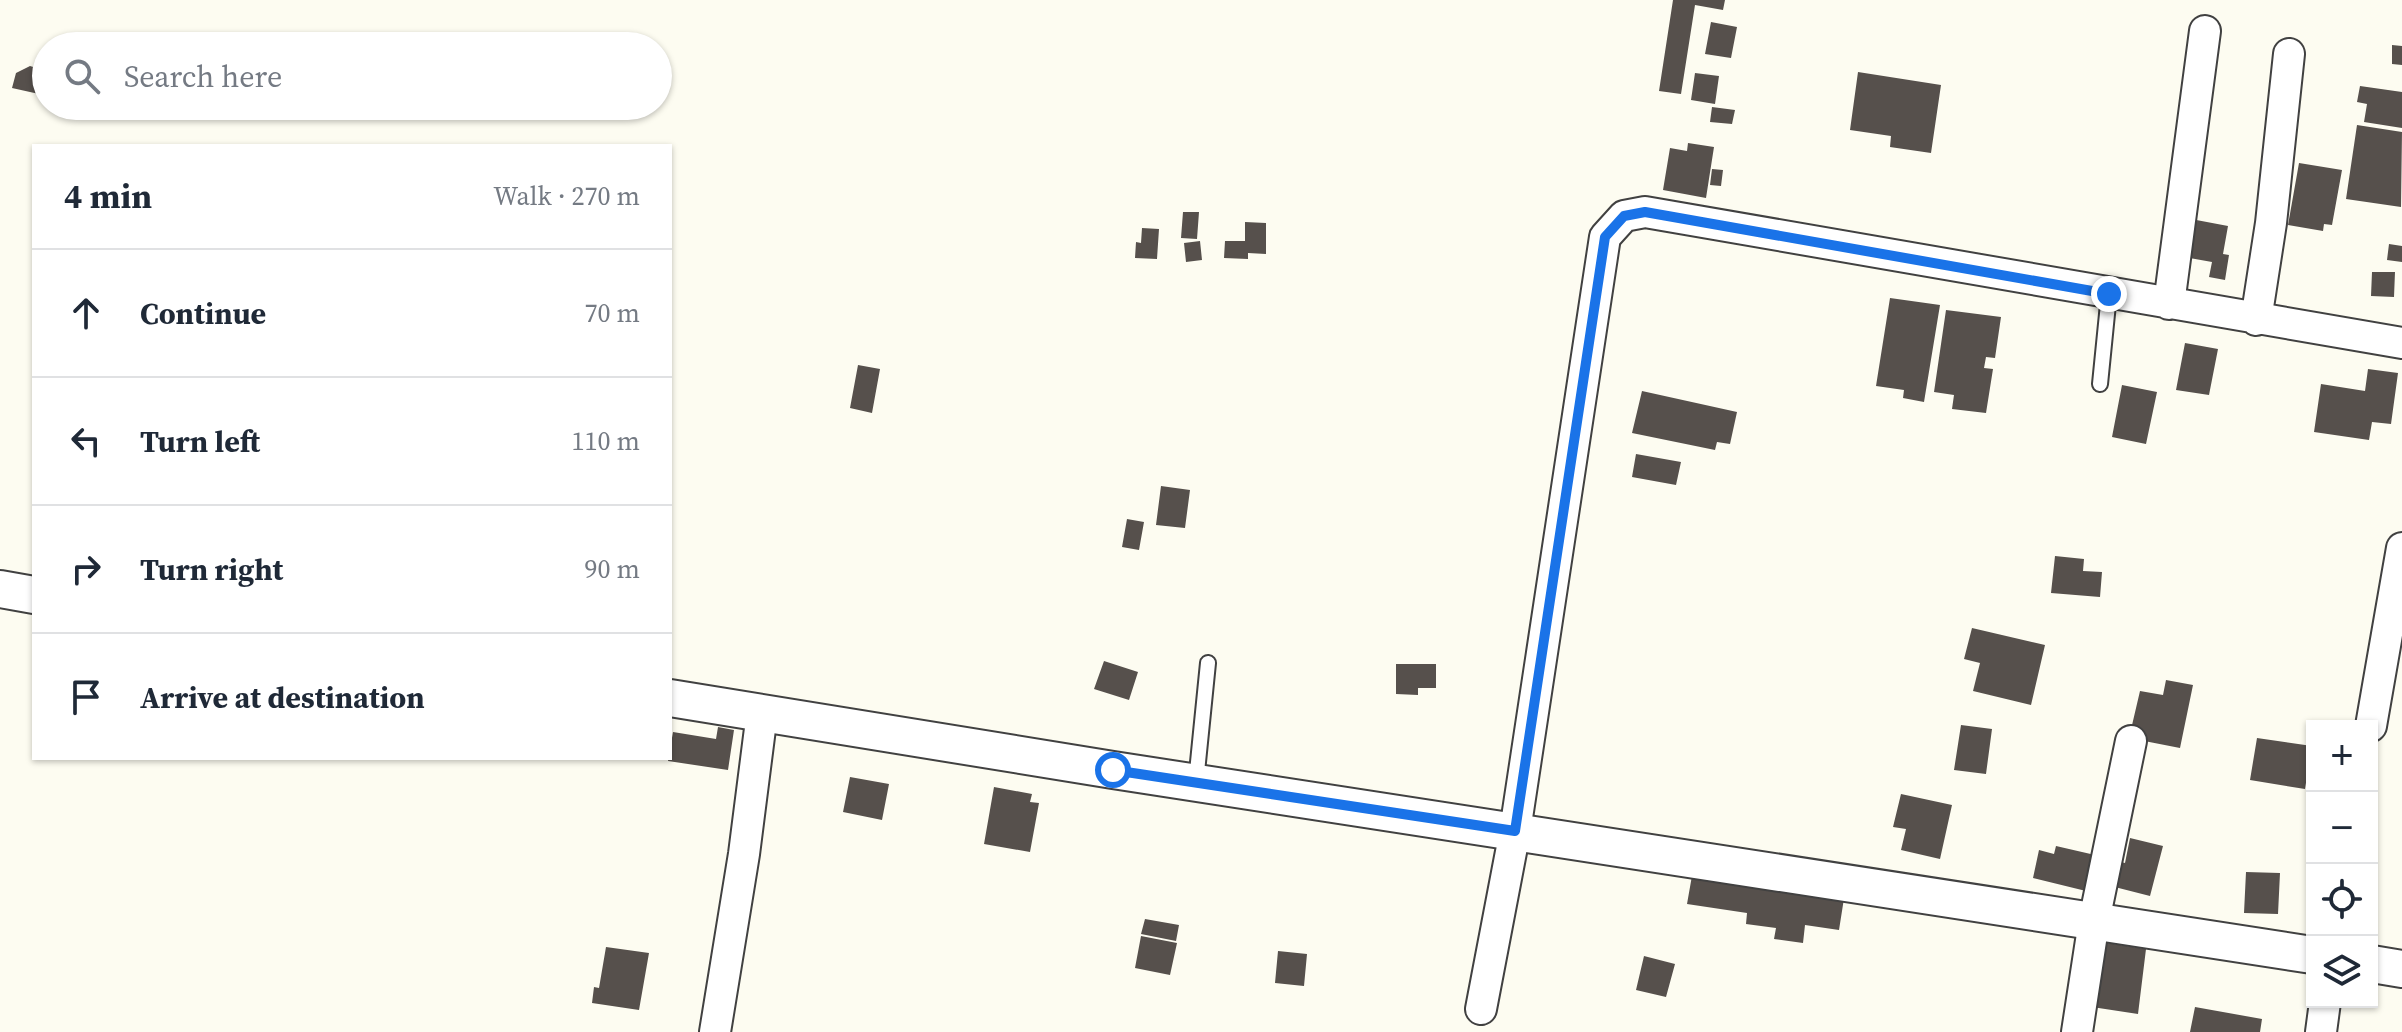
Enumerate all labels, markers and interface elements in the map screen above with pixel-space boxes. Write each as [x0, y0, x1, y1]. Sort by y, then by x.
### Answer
search box [32, 32, 672, 120]
icon: search [60, 54, 104, 98]
text: Search here [124, 56, 282, 97]
text: 4 min [64, 173, 152, 219]
text: Walk · 270 m [493, 178, 640, 214]
route end [2091, 276, 2127, 312]
icon: ahead [64, 291, 108, 335]
text: Continue [140, 293, 266, 334]
text: 70 m [585, 295, 640, 331]
icon: left [64, 419, 108, 463]
text: Turn left [140, 421, 260, 462]
text: 110 m [572, 423, 640, 459]
icon: right [64, 547, 108, 591]
text: Turn right [140, 549, 283, 590]
text: 90 m [585, 551, 640, 587]
icon: arrive [64, 675, 108, 719]
text: Arrive at destination [140, 677, 425, 718]
map controls [2306, 720, 2378, 1008]
button: + [2306, 720, 2378, 792]
route start [1095, 752, 1131, 788]
button: − [2306, 792, 2378, 864]
button: locate [2306, 864, 2378, 936]
button: layers [2306, 936, 2378, 1008]

